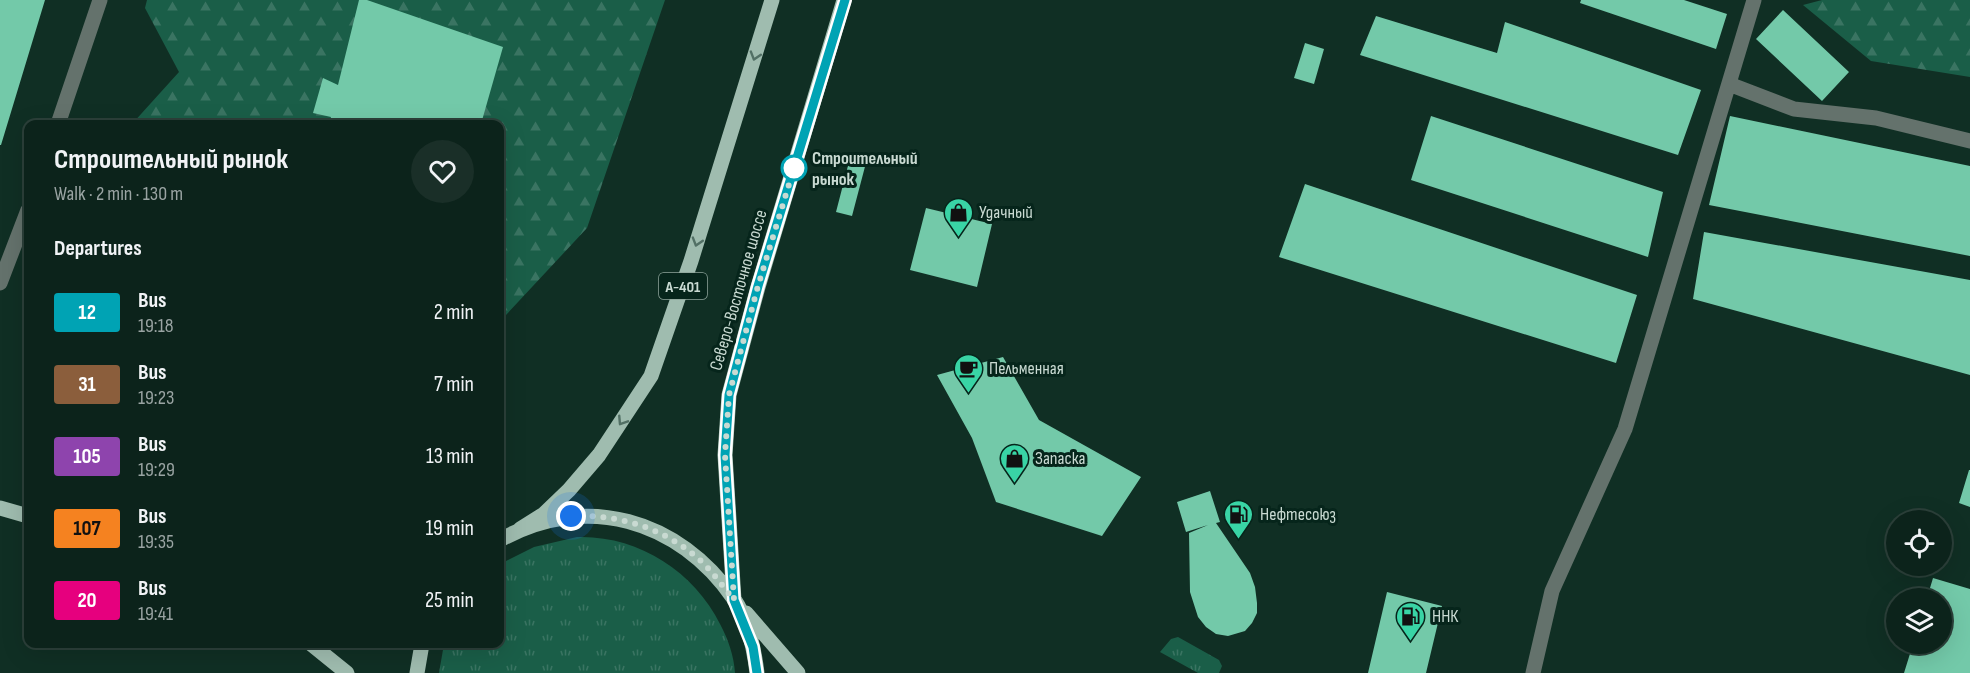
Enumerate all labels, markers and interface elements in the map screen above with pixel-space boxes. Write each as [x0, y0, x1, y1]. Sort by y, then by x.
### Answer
one-way arrow [749, 50, 762, 61]
button: heart [411, 140, 474, 203]
text: Строительный рынок [54, 143, 288, 176]
place label: Строительный рынок [812, 148, 918, 190]
marker: Строительный рынок [781, 155, 807, 181]
text: Walk · 2 min · 130 m [54, 182, 183, 206]
shop icon: Удачный [942, 196, 974, 238]
place label: Удачный [979, 202, 1033, 223]
street label: Северо-Восточное шоссе [705, 207, 771, 373]
text: Departures [54, 235, 142, 262]
one-way arrow [692, 236, 704, 247]
road number: А-401 [659, 273, 707, 299]
text: Bus [138, 287, 167, 314]
text: 2 min [434, 299, 474, 326]
text: 12 [78, 300, 96, 325]
text: 19:18 [138, 314, 173, 338]
cafe icon: Пельменная [952, 352, 984, 394]
place label: Пельменная [989, 358, 1064, 379]
text: Bus [138, 359, 167, 386]
text: 7 min [434, 371, 474, 398]
text: 31 [78, 372, 96, 397]
text: 19:23 [138, 386, 174, 410]
one-way arrow [618, 414, 629, 425]
text: Bus [138, 431, 167, 458]
shop icon: Запаска [998, 442, 1030, 484]
text: 13 min [426, 443, 474, 470]
text: 105 [73, 444, 101, 469]
place label: Запаска [1035, 448, 1085, 469]
text: 19:29 [138, 458, 175, 482]
fuel station icon: Нефтесоюз [1223, 498, 1255, 540]
your location [556, 501, 586, 531]
text: Bus [138, 503, 167, 530]
place label: Нефтесоюз [1260, 504, 1336, 525]
map controls [1886, 510, 1952, 654]
button: locate [1886, 510, 1952, 576]
text: 19 min [425, 515, 474, 542]
text: 107 [73, 516, 101, 541]
text: 19:35 [138, 530, 174, 554]
text: Bus [138, 575, 167, 602]
text: 25 min [425, 587, 474, 614]
text: 20 [77, 588, 97, 613]
button: layers [1886, 588, 1952, 654]
fuel station icon: ННК [1395, 600, 1427, 642]
text: 19:41 [138, 602, 173, 626]
place label: ННК [1432, 606, 1459, 627]

